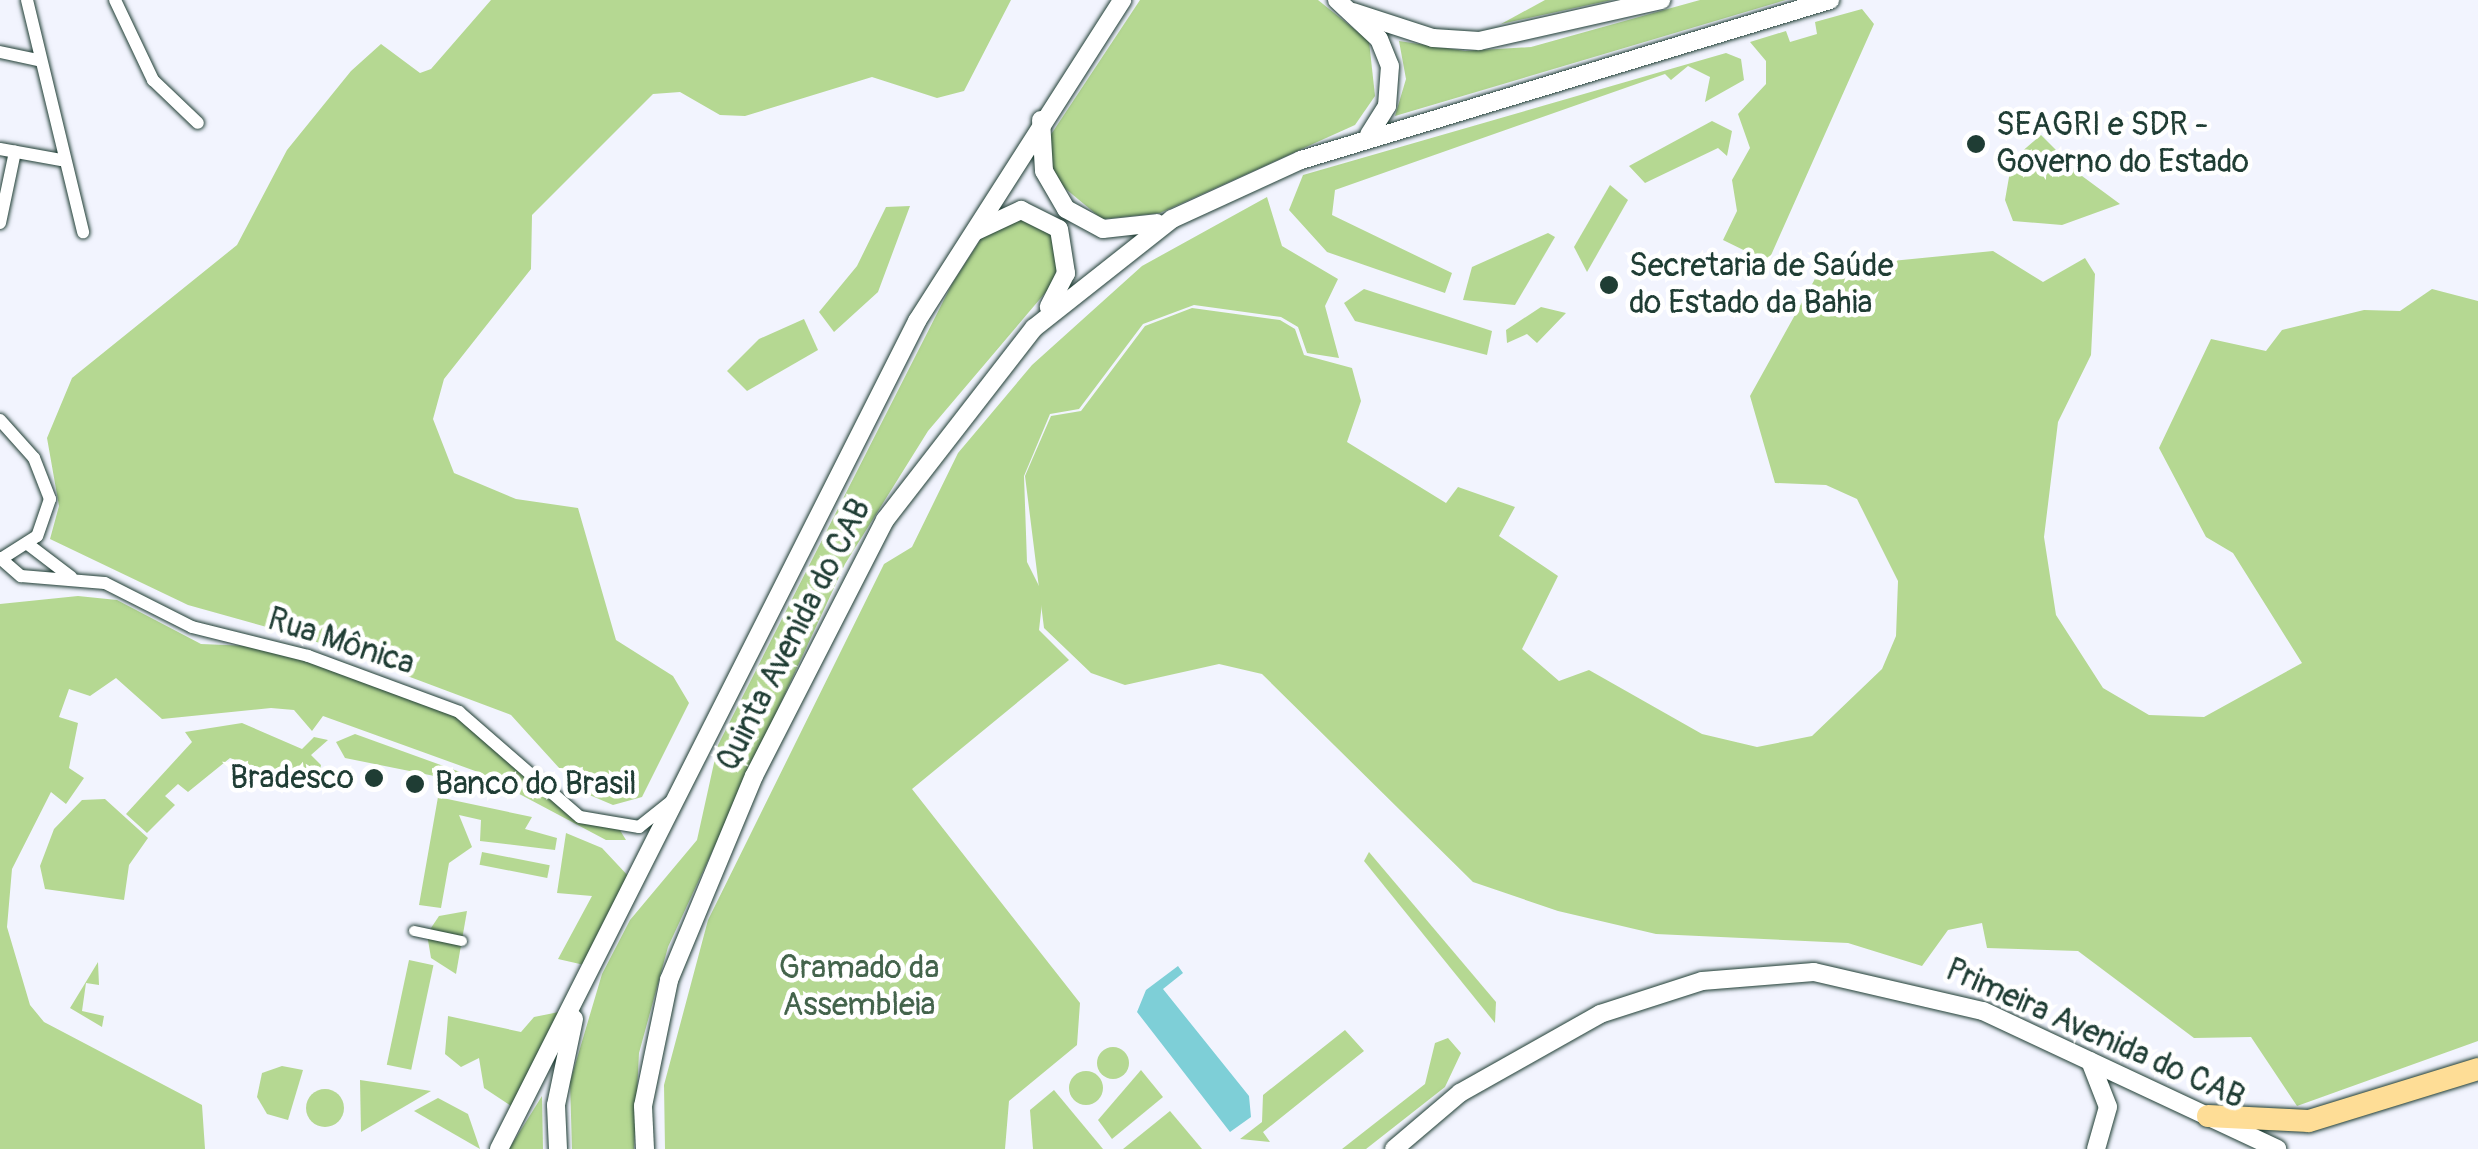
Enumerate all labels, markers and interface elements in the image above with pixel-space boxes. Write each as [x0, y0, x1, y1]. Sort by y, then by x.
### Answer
place label: SEAGRI e SDR - Governo do Estado [1996, 107, 2249, 182]
marker: SEAGRI e SDR - Governo do Estado [1965, 133, 1987, 155]
place label: Secretaria de Saúde do Estado da Bahia [1629, 248, 1894, 323]
marker: Secretaria de Saúde do Estado da Bahia [1598, 274, 1620, 296]
street label: Quinta Avenida do CAB [709, 493, 879, 777]
street label: Rua Mônica [263, 600, 419, 684]
place label: Bradesco [230, 759, 354, 797]
place label: Banco do Brasil [435, 765, 637, 803]
marker: Bradesco [363, 767, 385, 789]
marker: Banco do Brasil [404, 773, 426, 795]
park label: Gramado da Assembleia [779, 950, 939, 1025]
street label: Primeira Avenida do CAB [1940, 951, 2250, 1117]

